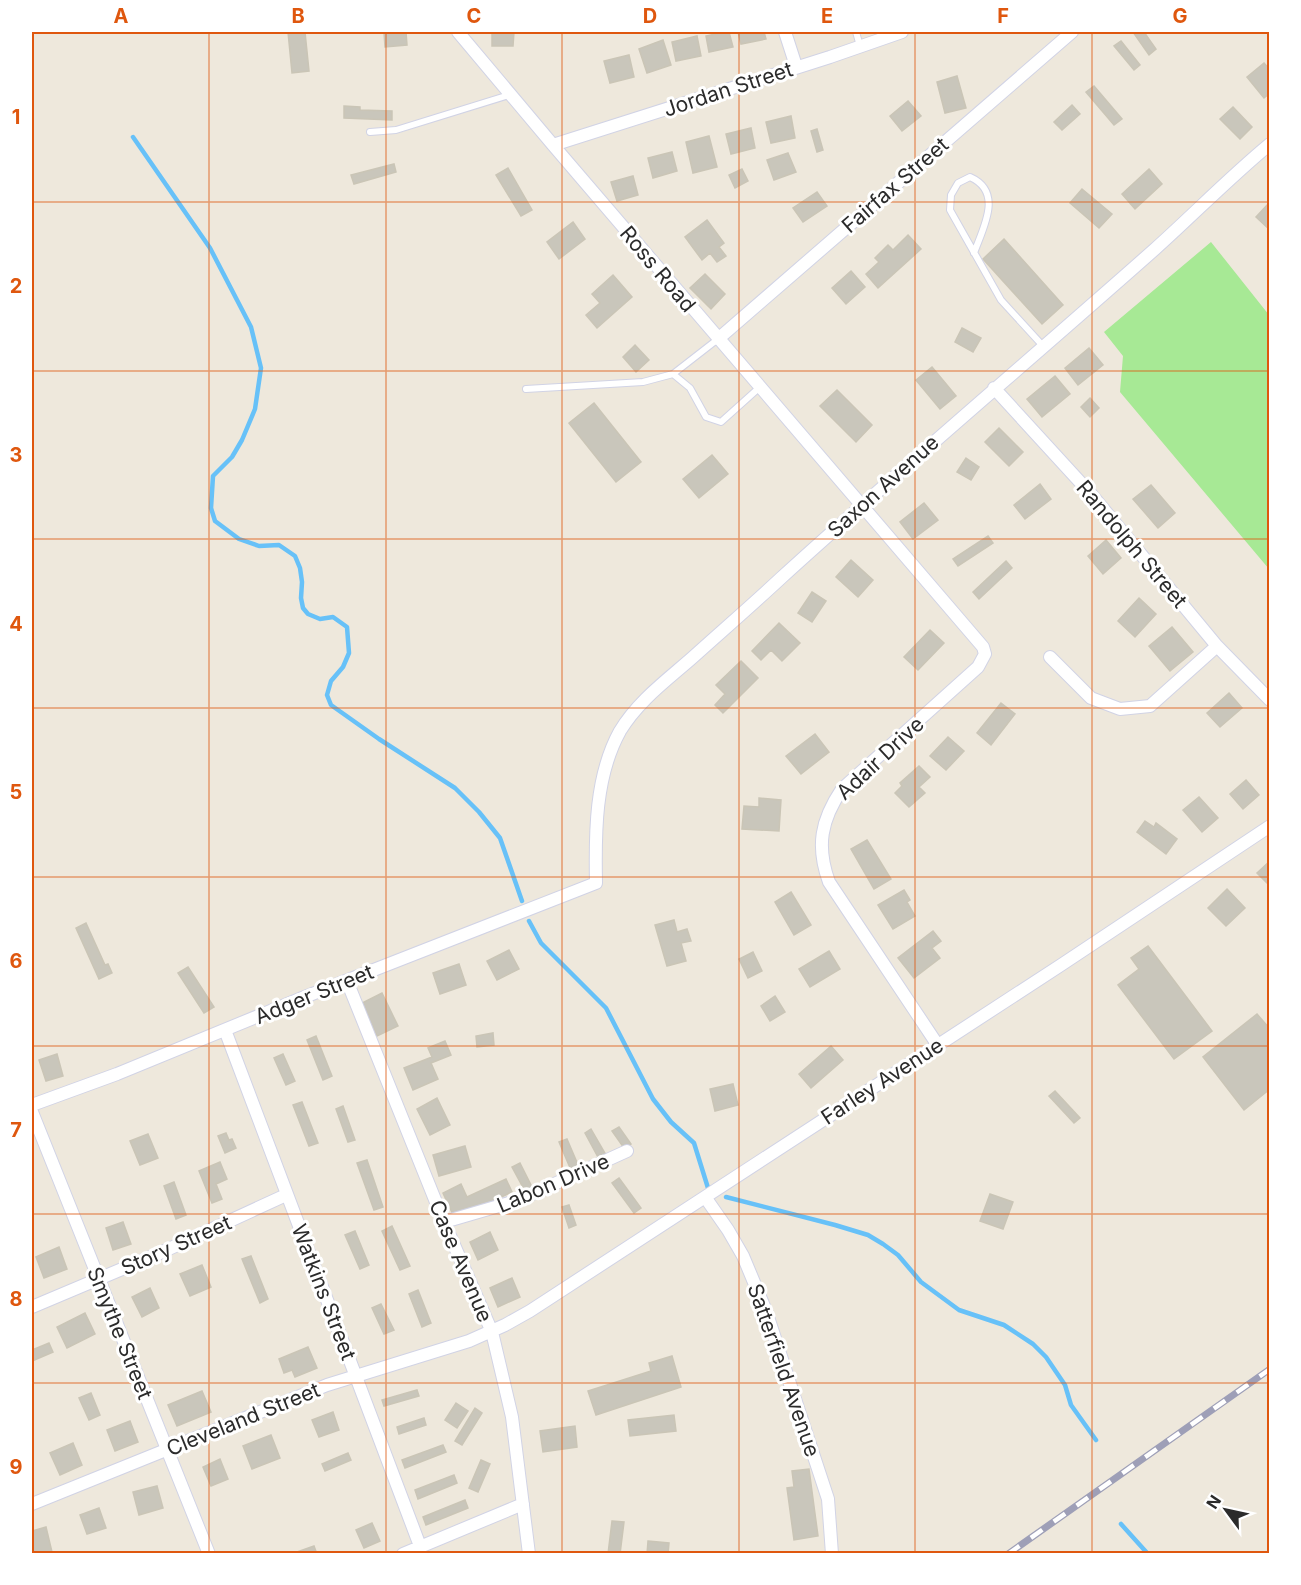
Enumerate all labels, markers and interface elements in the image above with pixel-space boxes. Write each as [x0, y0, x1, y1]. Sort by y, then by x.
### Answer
text: A [114, 4, 129, 28]
text: B [291, 4, 305, 28]
text: C [467, 4, 481, 28]
text: D [643, 4, 657, 28]
text: E [821, 4, 833, 28]
text: F [997, 4, 1009, 28]
text: G [1172, 4, 1188, 28]
street label: Jordan Street [660, 56, 796, 122]
text: 1 [12, 105, 20, 129]
street label: Fairfax Street [837, 132, 953, 238]
street label: Ross Road [615, 221, 701, 317]
text: 2 [10, 274, 22, 298]
street label: Saxon Avenue [822, 430, 944, 542]
text: 3 [10, 443, 22, 467]
street label: Randolph Street [1071, 475, 1193, 613]
text: 4 [9, 612, 23, 636]
street label: Adair Drive [831, 711, 929, 805]
text: 5 [10, 780, 22, 804]
text: 6 [10, 949, 23, 973]
street label: Adger Street [251, 959, 377, 1029]
street label: Farley Avenue [816, 1032, 948, 1130]
text: 7 [10, 1118, 22, 1142]
street label: Labon Drive [493, 1148, 613, 1218]
street label: Case Avenue [424, 1196, 498, 1326]
street label: Story Street [117, 1210, 235, 1280]
street label: Watkins Street [287, 1221, 361, 1364]
street label: Smythe Street [82, 1263, 158, 1403]
street label: Satterfield Avenue [743, 1280, 825, 1460]
text: 8 [9, 1287, 23, 1311]
street label: Cleveland Street [163, 1377, 323, 1461]
text: 9 [10, 1455, 23, 1479]
north arrow [1196, 1480, 1256, 1540]
text: N [1202, 1491, 1225, 1512]

